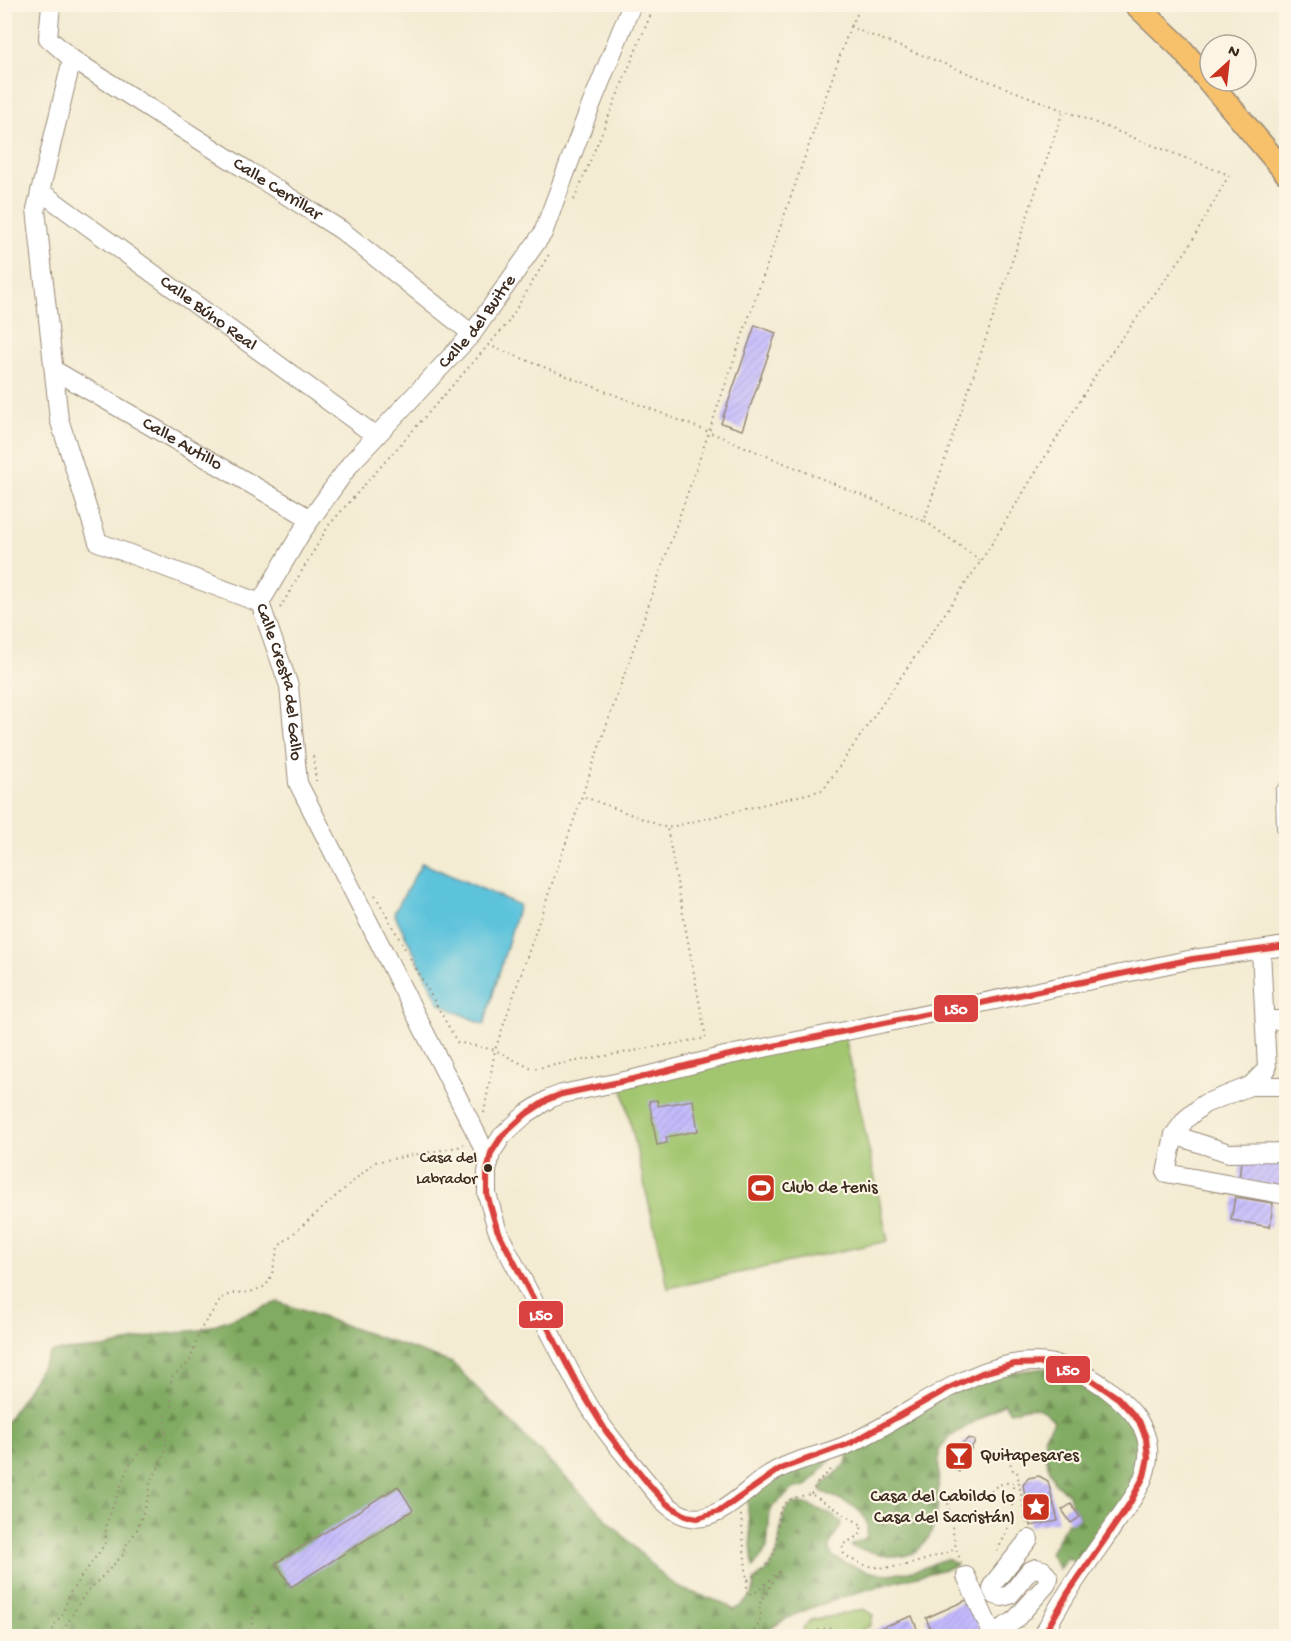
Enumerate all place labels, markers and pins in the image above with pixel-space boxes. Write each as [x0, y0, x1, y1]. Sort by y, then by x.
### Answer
place label: Casa del Labrador [416, 1150, 478, 1190]
marker: Casa del Labrador [482, 1162, 494, 1174]
sports icon: Club de tenis [745, 1172, 777, 1204]
place label: Club de tenis [782, 1178, 879, 1199]
bar icon: Quitapesares [943, 1440, 975, 1472]
place label: Quitapesares [980, 1446, 1080, 1467]
place label: Casa del Cabildo (o Casa del Sacristán) [871, 1487, 1015, 1529]
place icon: Casa del Cabildo (o Casa del Sacristán) [1020, 1491, 1052, 1523]

